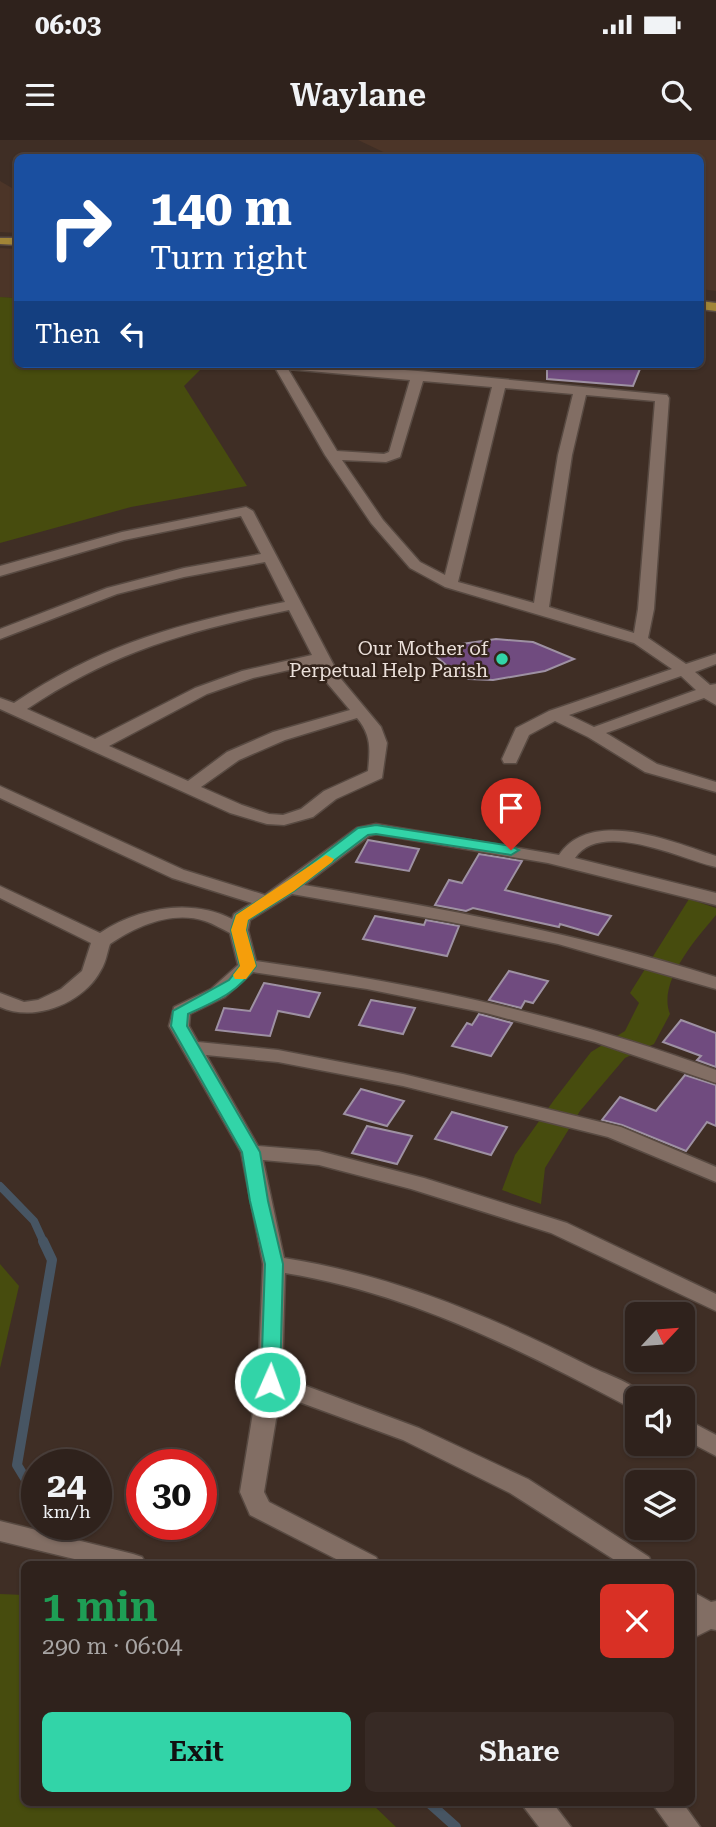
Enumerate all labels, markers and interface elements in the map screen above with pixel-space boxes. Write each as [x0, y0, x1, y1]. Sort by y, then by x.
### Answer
text: 06:03 [35, 10, 101, 40]
icon: menu [21, 76, 59, 114]
text: Waylane [290, 76, 426, 114]
icon: search [657, 76, 695, 114]
text: 140 m [150, 180, 292, 237]
icon: right [35, 182, 126, 273]
text: Turn right [150, 239, 307, 277]
icon: left [114, 315, 152, 353]
text: Then [35, 319, 100, 349]
place label: Our Mother of Perpetual Help Parish [289, 637, 489, 682]
marker: Our Mother of Perpetual Help Parish [494, 651, 510, 667]
pin [481, 778, 541, 850]
icon: arrive [492, 789, 530, 827]
north arrow [625, 1302, 695, 1372]
map controls [625, 1302, 695, 1540]
position arrow [233, 1345, 307, 1419]
button: sound [625, 1386, 695, 1456]
speed limit sign: 30 [126, 1449, 217, 1540]
text: 24 [47, 1465, 86, 1506]
button: layers [625, 1470, 695, 1540]
text: km/h [42, 1501, 91, 1522]
text: 1 min [42, 1582, 158, 1631]
button: close [600, 1584, 674, 1658]
text: 290 m · 06:04 [42, 1633, 182, 1660]
button: Exit [42, 1712, 351, 1792]
button: Share [365, 1712, 674, 1792]

